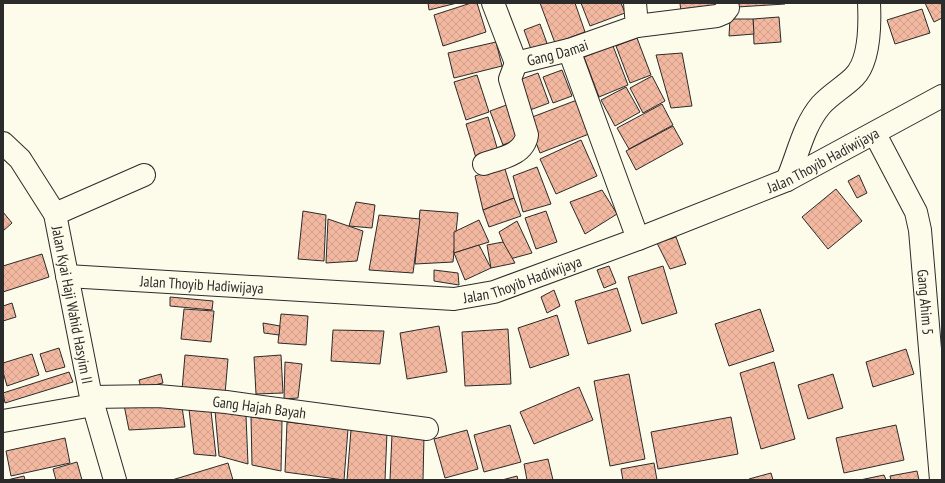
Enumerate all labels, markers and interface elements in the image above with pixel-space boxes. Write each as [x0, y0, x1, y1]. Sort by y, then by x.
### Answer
street label: Gang Damai [525, 35, 591, 70]
street label: Jalan Thoyib Hadiwijaya [763, 123, 882, 197]
street label: Jalan Kyai Haji Wahid Hasyim II [48, 223, 98, 385]
street label: Jalan Thoyib Hadiwijaya [461, 251, 584, 307]
street label: Gang Ahim 5 [914, 269, 938, 336]
street label: Jalan Thoyib Hadiwijaya [138, 271, 264, 297]
street label: Gang Hajah Bayah [212, 391, 307, 422]

